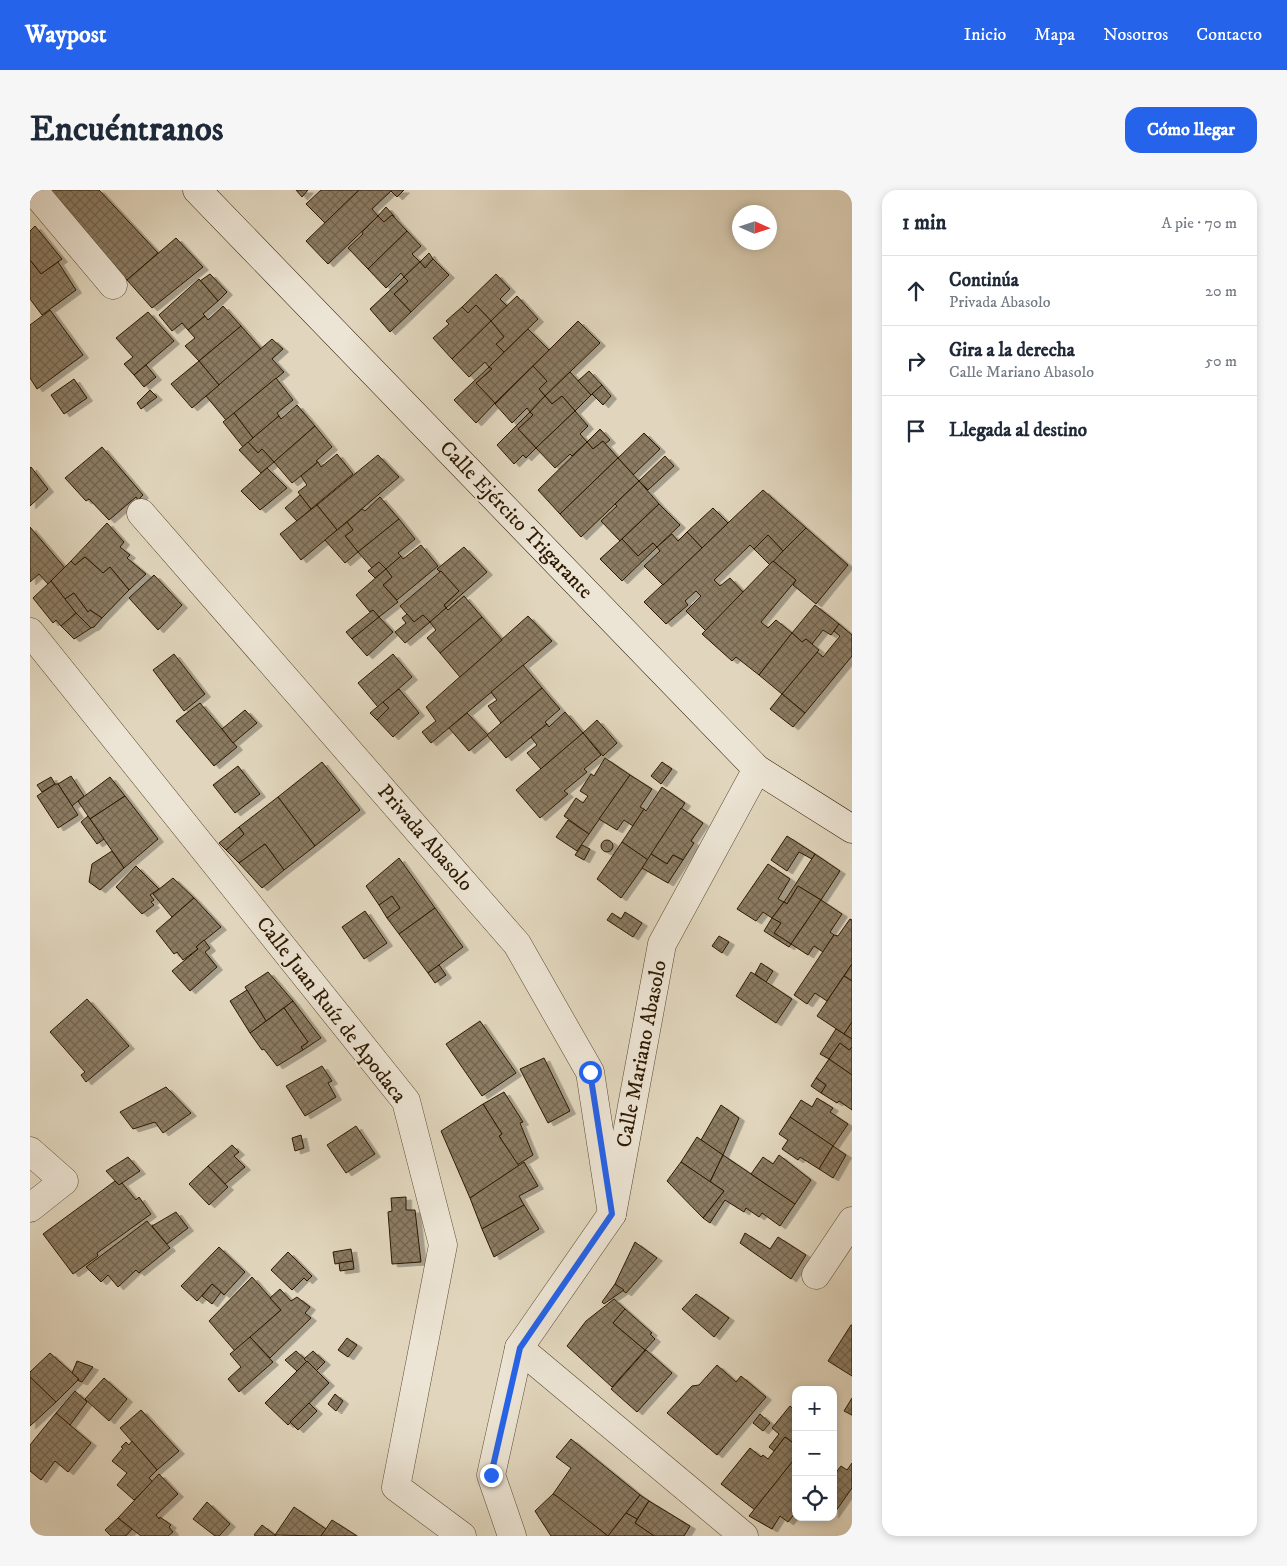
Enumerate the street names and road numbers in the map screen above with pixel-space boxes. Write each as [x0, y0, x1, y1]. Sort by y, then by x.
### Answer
street label: Calle Ejército Trigarante [434, 435, 598, 605]
street label: Privada Abasolo [371, 779, 479, 897]
street label: Calle Juan Ruíz de Apodaca [250, 912, 412, 1108]
street label: Calle Mariano Abasolo [611, 958, 673, 1150]

